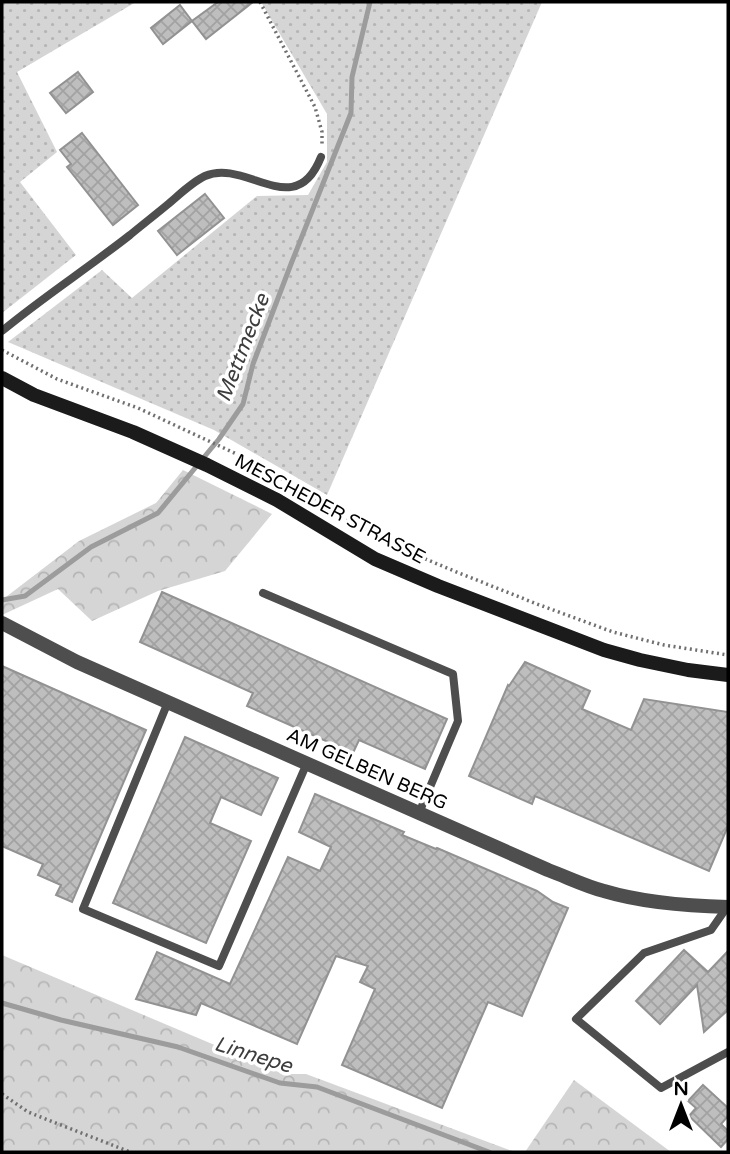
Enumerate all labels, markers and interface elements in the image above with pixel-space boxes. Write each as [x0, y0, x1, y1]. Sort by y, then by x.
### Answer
water label: Mettmecke [211, 290, 275, 405]
street label: MESCHEDER STRASSE [231, 449, 429, 569]
street label: AM GELBEN BERG [283, 724, 451, 814]
water label: Linnepe [211, 1031, 296, 1079]
north arrow [646, 1070, 716, 1140]
text: N [673, 1078, 689, 1100]

